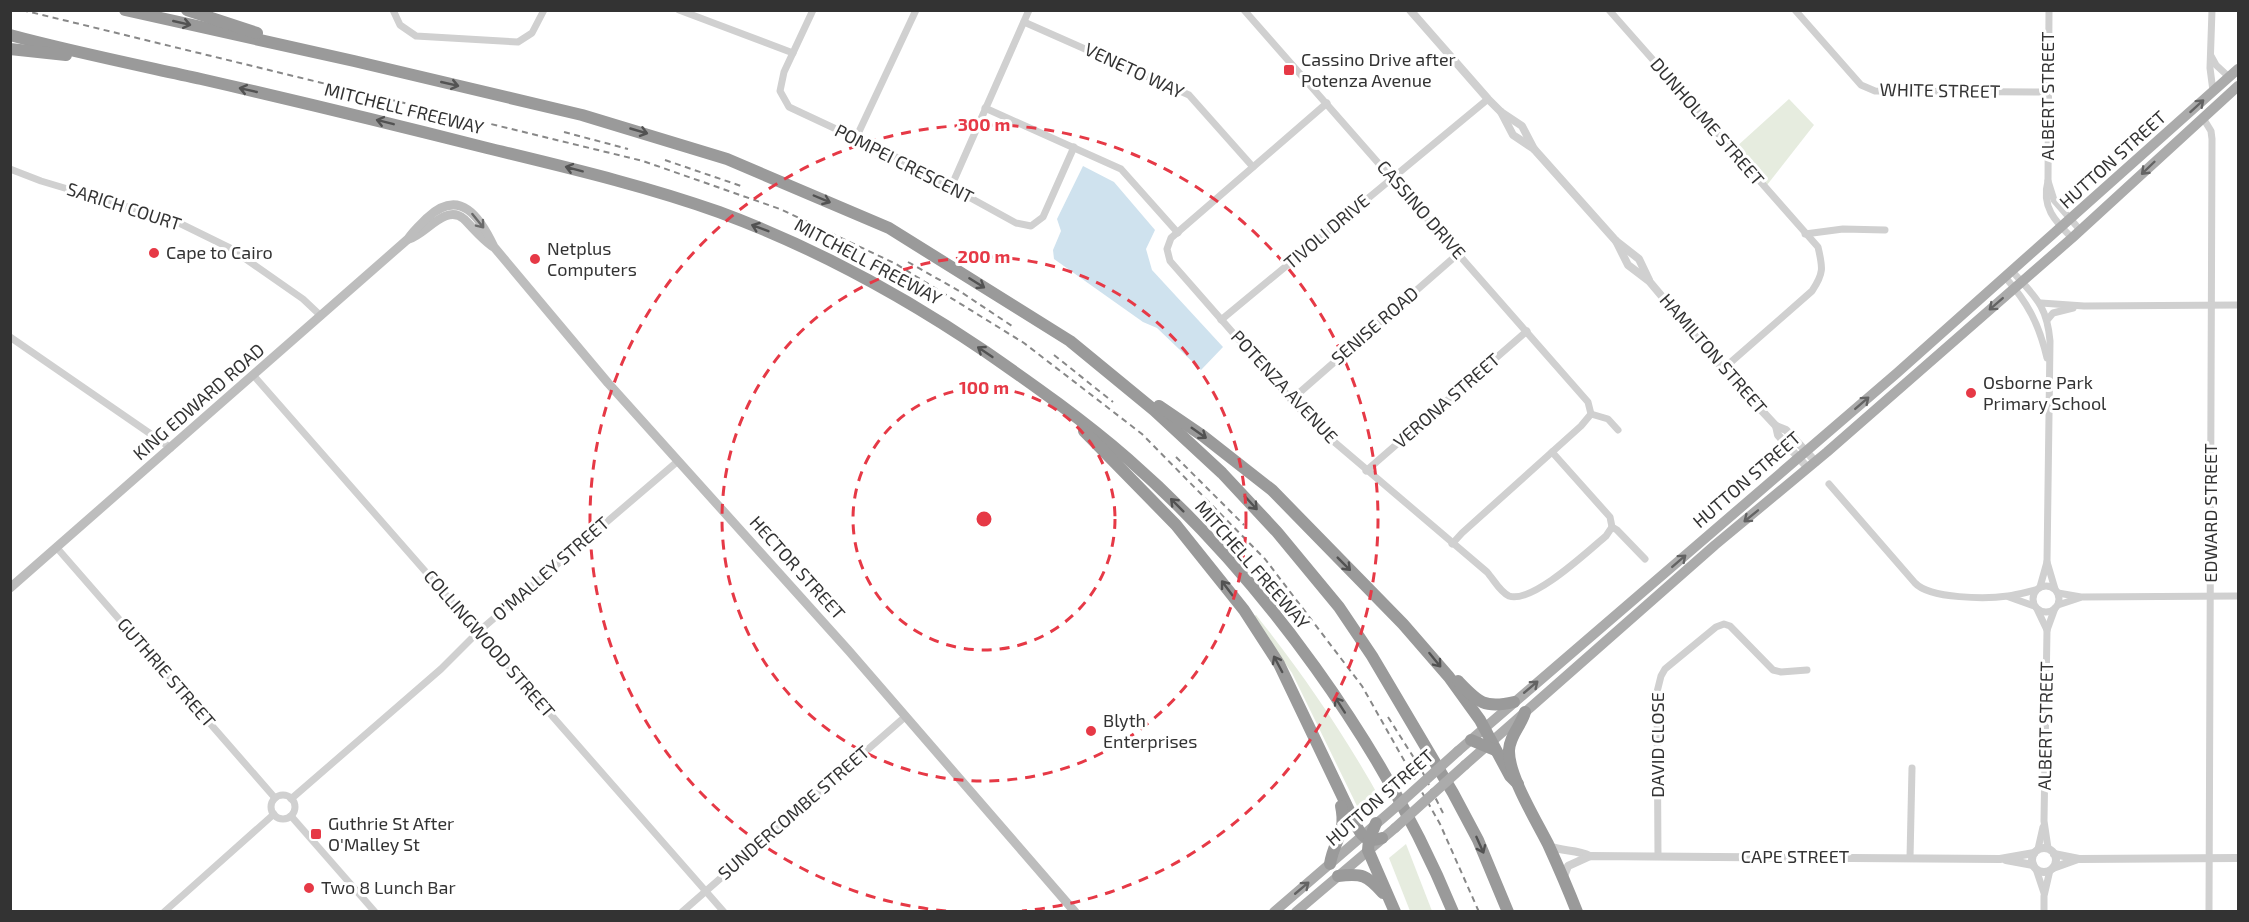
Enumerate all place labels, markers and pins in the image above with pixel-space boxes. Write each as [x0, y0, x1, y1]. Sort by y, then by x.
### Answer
place label: Cassino Drive after Potenza Avenue [1301, 48, 1456, 91]
marker: Cassino Drive after Potenza Avenue [1282, 63, 1296, 77]
place label: Netplus Computers [547, 237, 637, 280]
place label: Cape to Cairo [166, 241, 273, 263]
marker: Cape to Cairo [147, 246, 161, 260]
marker: Netplus Computers [528, 252, 542, 266]
place label: Osborne Park Primary School [1983, 371, 2107, 414]
marker: Osborne Park Primary School [1964, 386, 1978, 400]
centre of rings [974, 509, 994, 529]
place label: Blyth Enterprises [1103, 709, 1197, 752]
marker: Blyth Enterprises [1084, 724, 1098, 738]
place label: Guthrie St After O'Malley St [328, 812, 454, 855]
marker: Guthrie St After O'Malley St [309, 827, 323, 841]
place label: Two 8 Lunch Bar [321, 876, 456, 898]
marker: Two 8 Lunch Bar [302, 881, 316, 895]

